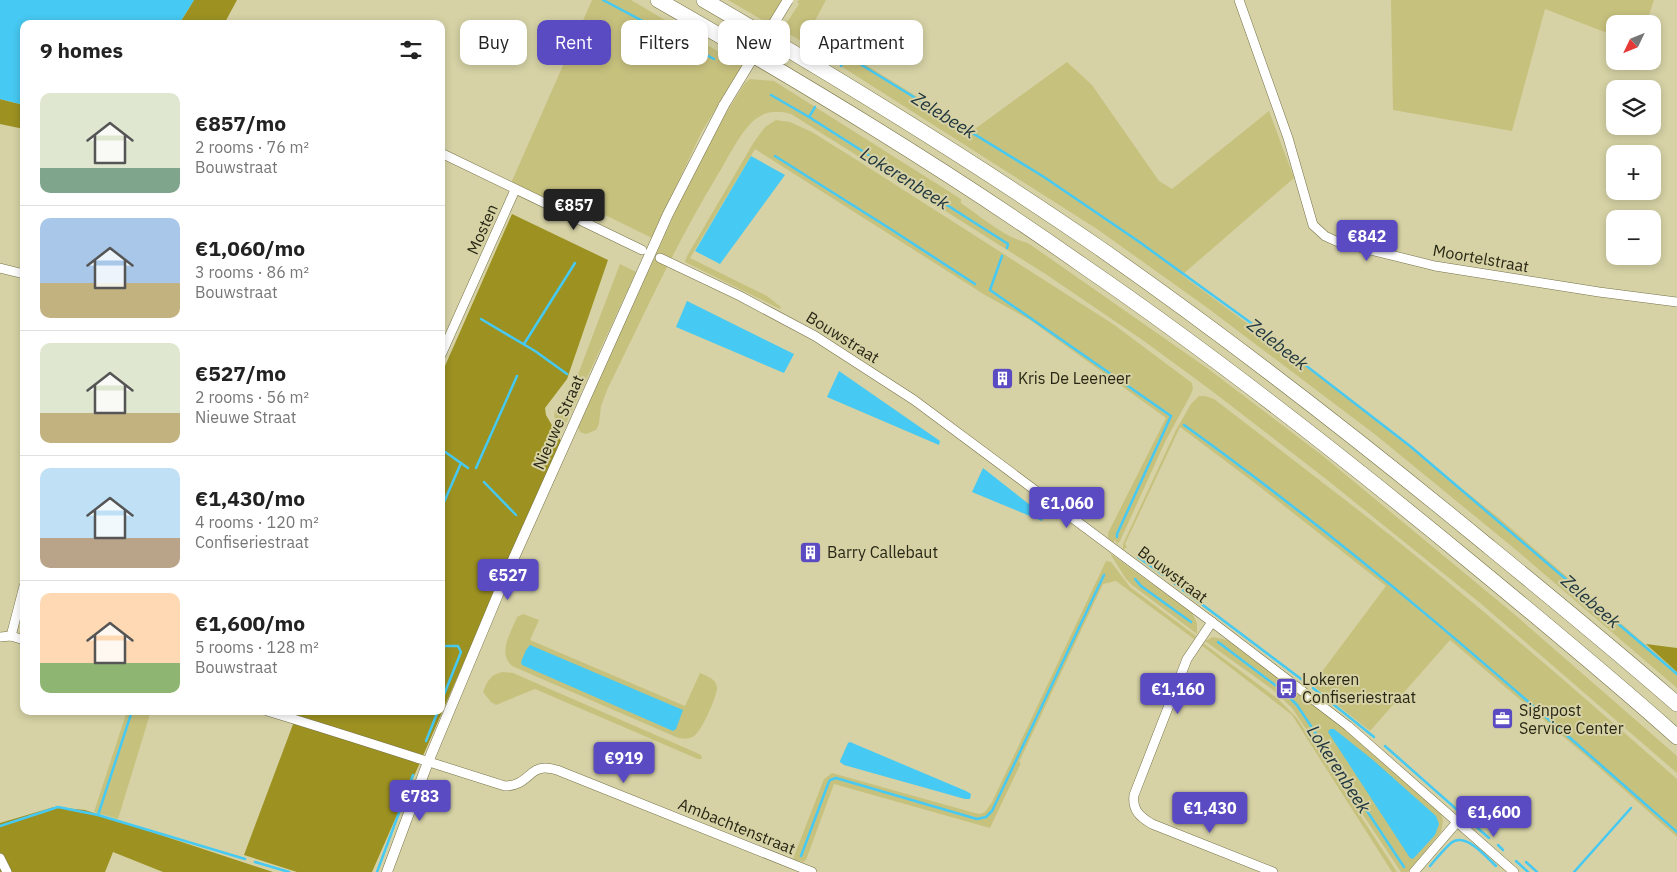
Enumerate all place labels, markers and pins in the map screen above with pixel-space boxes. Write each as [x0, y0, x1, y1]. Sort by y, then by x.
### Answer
pin: €857 [544, 188, 604, 231]
pin: €842 [1337, 220, 1397, 262]
building icon: Kris De Leeneer [990, 366, 1014, 390]
place label: Kris De Leeneer [1018, 368, 1131, 388]
pin: €1,060 [1026, 486, 1108, 529]
building icon: Barry Callebaut [799, 540, 823, 564]
place label: Barry Callebaut [827, 542, 938, 562]
pin: €527 [478, 558, 538, 601]
place label: Lokeren Confiseriestraat [1302, 669, 1416, 707]
pin: €1,160 [1137, 672, 1219, 715]
bus stop icon: Lokeren Confiseriestraat [1274, 676, 1298, 700]
place label: Signpost Service Center [1519, 700, 1624, 738]
office icon: Signpost Service Center [1491, 707, 1515, 731]
pin: €919 [594, 742, 654, 784]
pin: €783 [390, 780, 450, 822]
pin: €1,430 [1169, 792, 1251, 834]
pin: €1,600 [1453, 796, 1535, 838]

